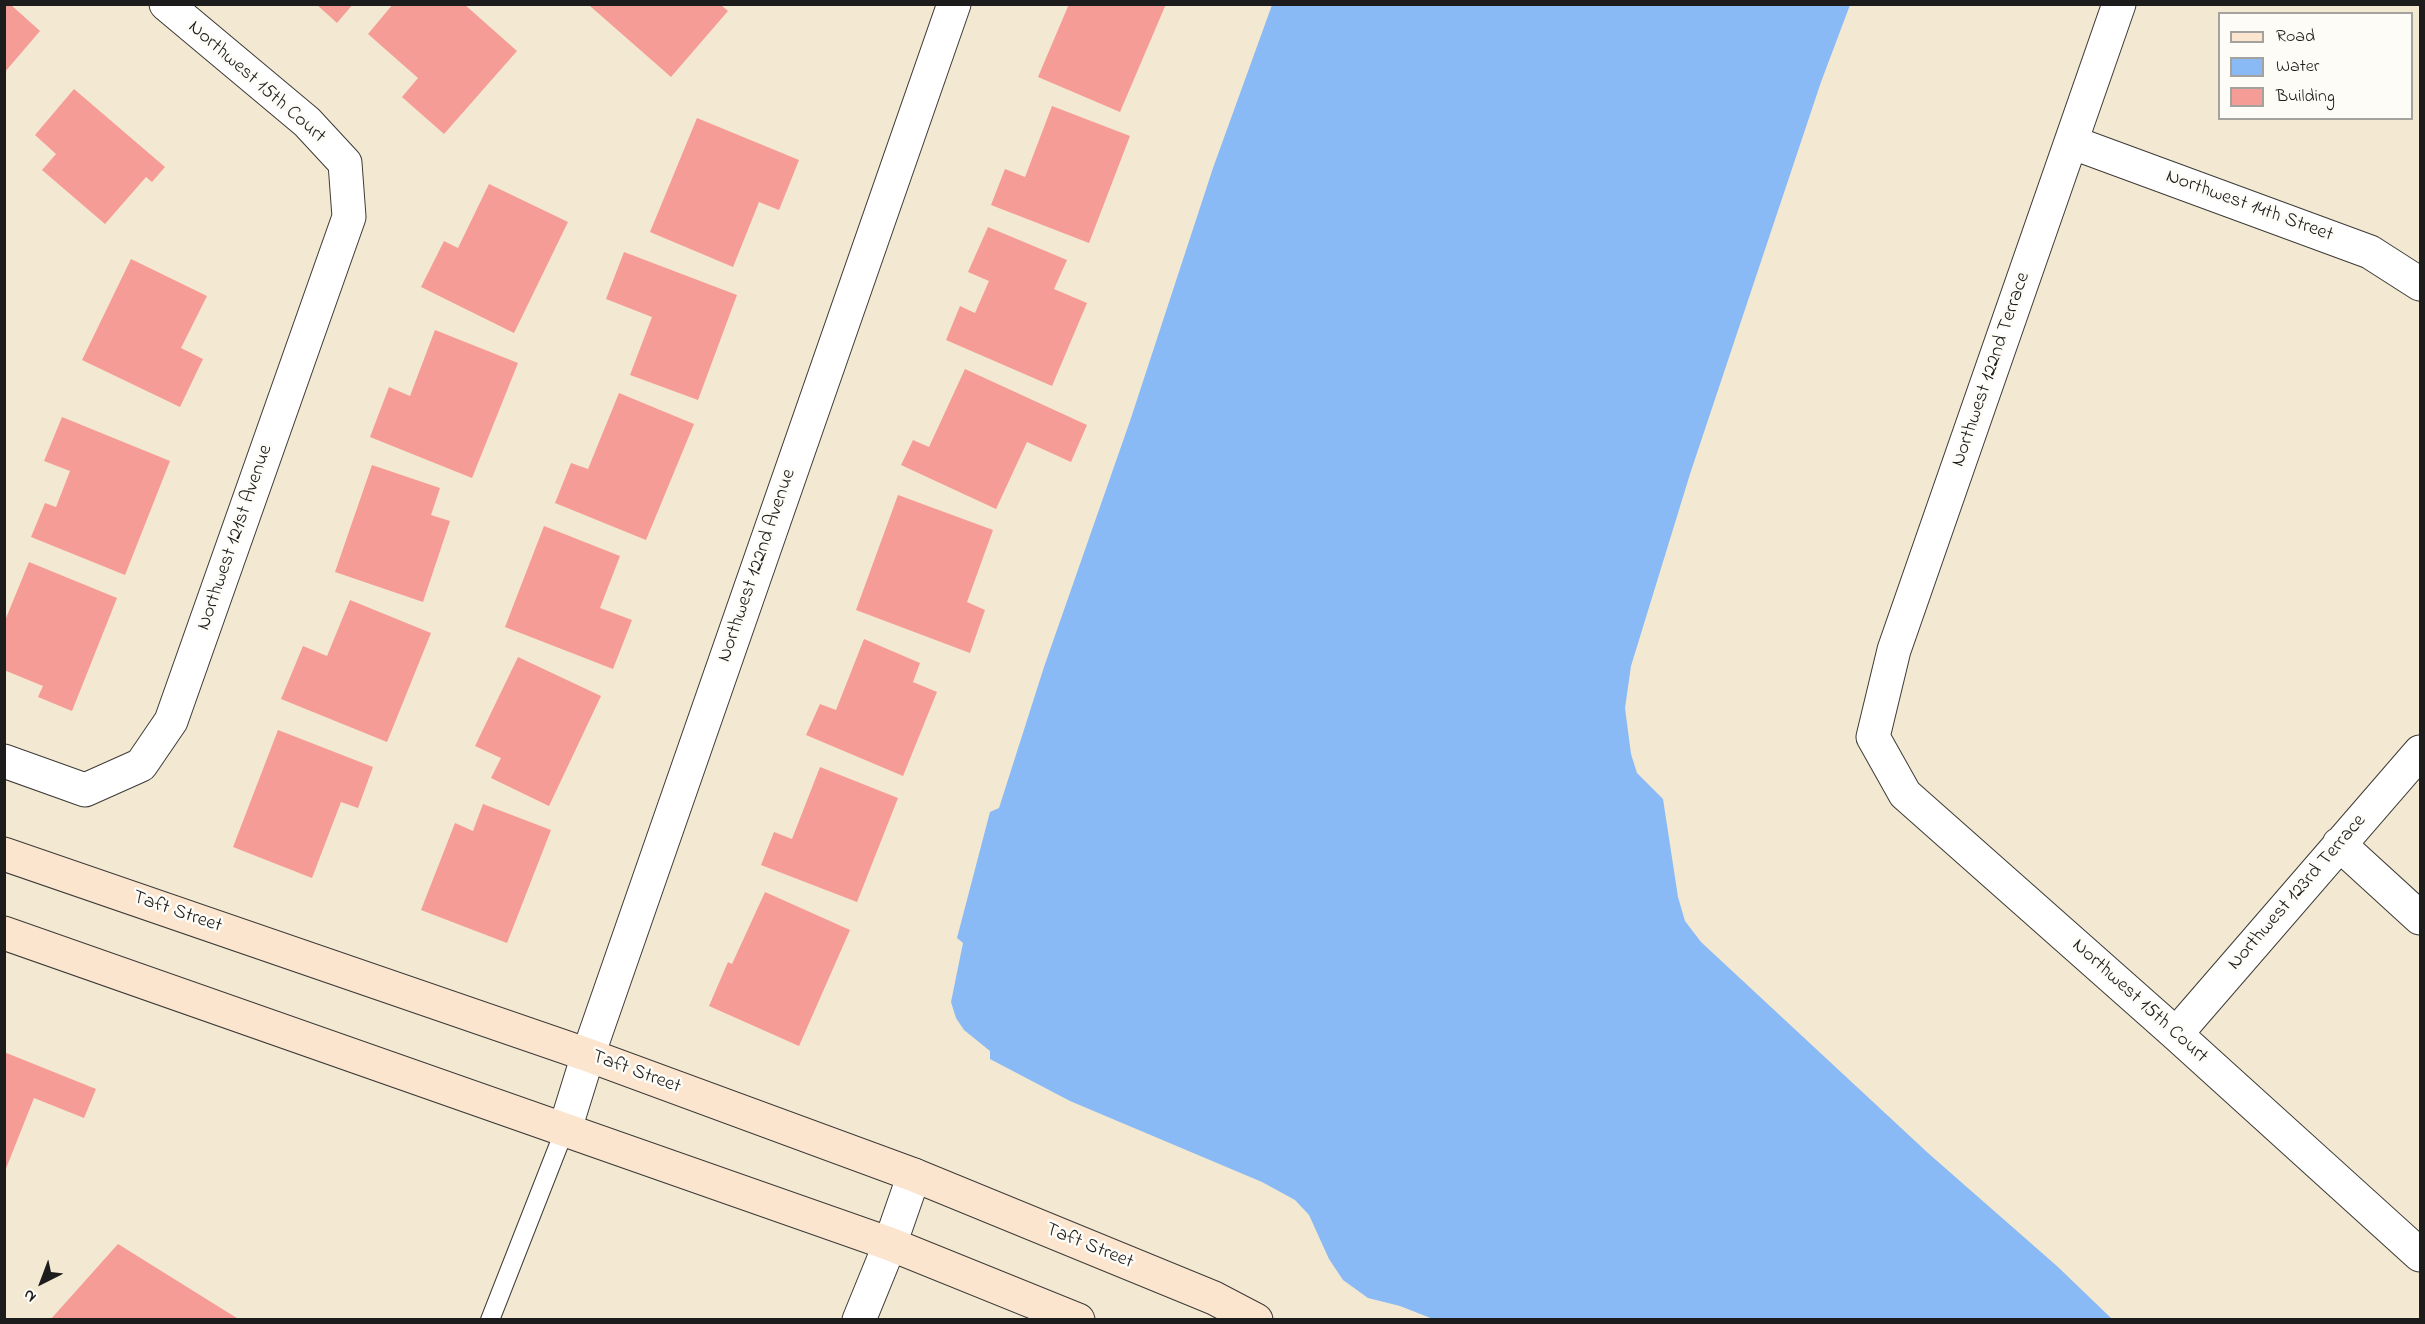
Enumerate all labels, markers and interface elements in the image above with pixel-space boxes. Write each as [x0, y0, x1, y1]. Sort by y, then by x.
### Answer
legend [2218, 12, 2413, 120]
street label: Northwest 15th Court [182, 17, 330, 149]
text: Road [2276, 24, 2315, 50]
text: Water [2276, 54, 2319, 80]
text: Building [2276, 84, 2335, 110]
street label: Northwest 14th Street [2162, 166, 2336, 248]
street label: Northwest 122nd Terrace [1947, 270, 2037, 470]
street label: Northwest 121st Avenue [193, 442, 279, 634]
street label: Northwest 122nd Avenue [714, 466, 802, 666]
street label: Northwest 123rd Terrace [2224, 810, 2372, 976]
street label: Taft Street [129, 887, 225, 939]
street label: Northwest 15th Court [2066, 935, 2212, 1069]
street label: Taft Street [588, 1046, 684, 1100]
street label: Taft Street [1041, 1218, 1137, 1276]
north arrow [12, 1252, 72, 1312]
text: N [18, 1283, 42, 1308]

